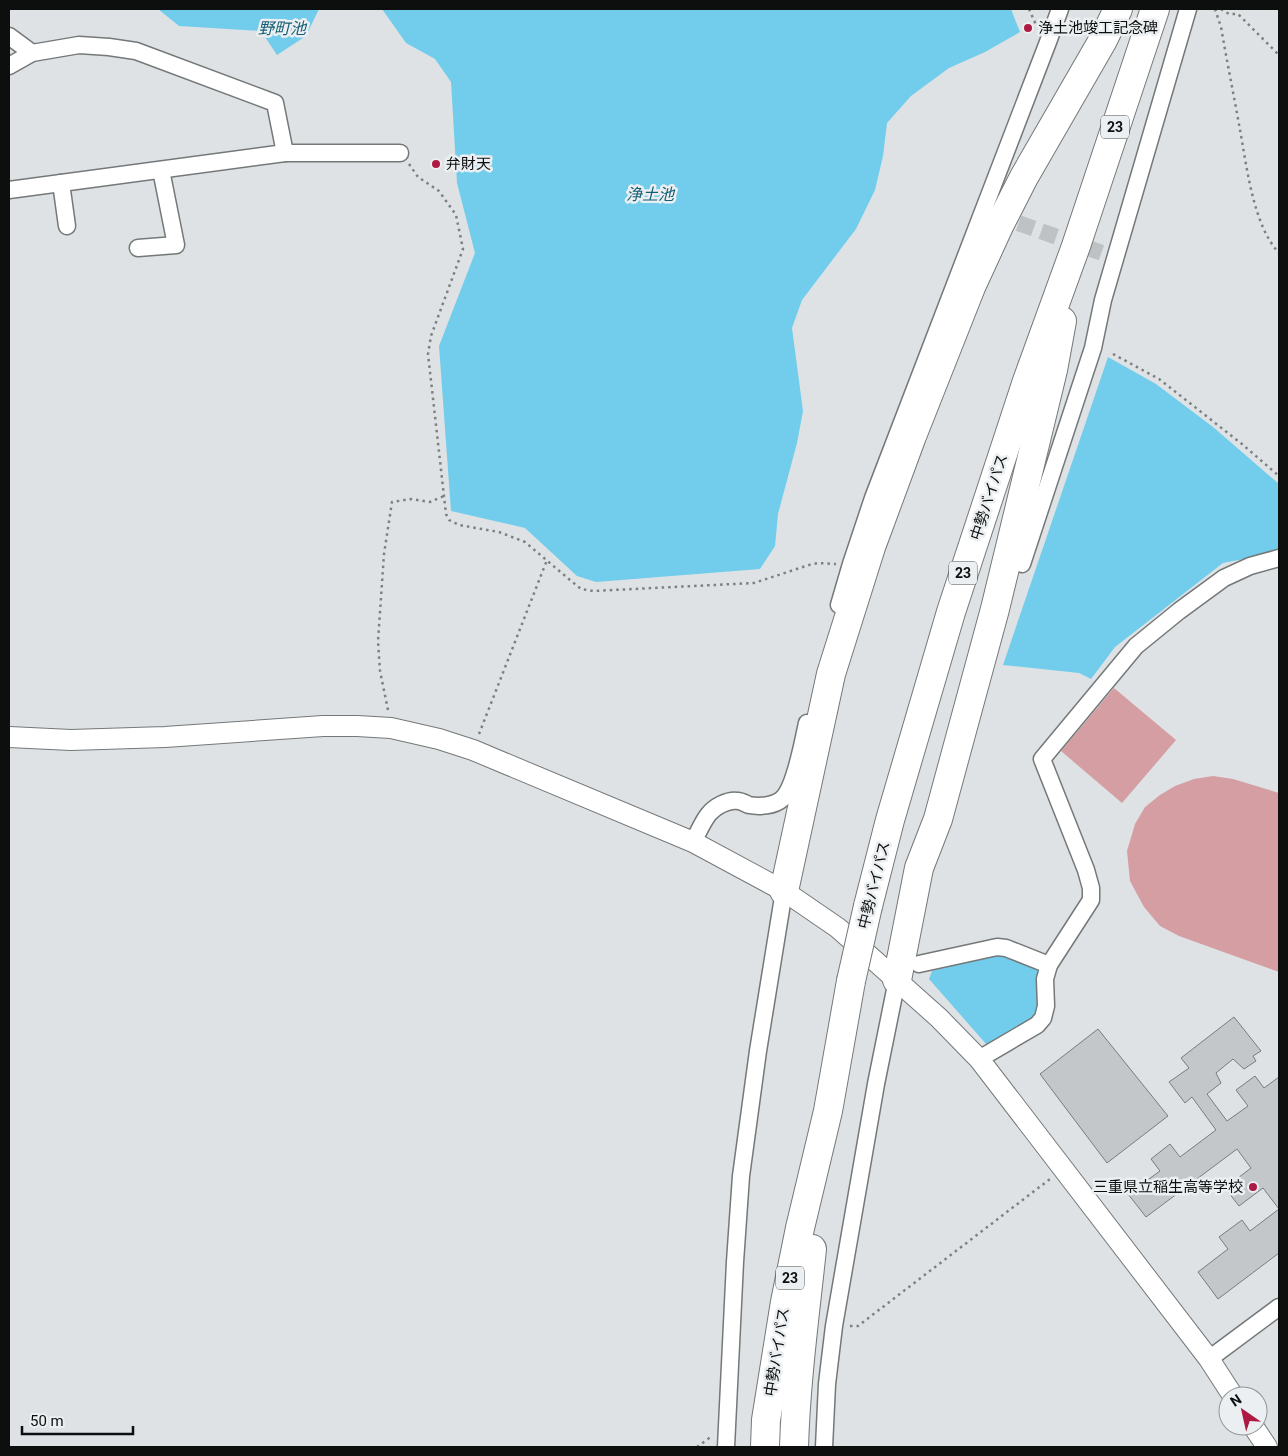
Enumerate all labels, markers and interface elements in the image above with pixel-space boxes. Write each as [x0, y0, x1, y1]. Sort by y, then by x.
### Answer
water label: 野町池 [258, 19, 308, 38]
place label: 浄土池竣工記念碑 [1038, 19, 1158, 37]
marker: 浄土池竣工記念碑 [1022, 22, 1034, 34]
road number: 23 [1101, 115, 1129, 138]
place label: 弁財天 [446, 155, 491, 173]
marker: 弁財天 [430, 158, 442, 170]
water label: 浄土池 [626, 185, 676, 204]
street label: 中勢バイパス [967, 452, 1011, 542]
road number: 23 [949, 562, 977, 584]
street label: 中勢バイパス [854, 839, 894, 931]
place label: 三重県立稲生高等学校 [1093, 1178, 1243, 1196]
marker: 三重県立稲生高等学校 [1247, 1181, 1259, 1193]
road number: 23 [776, 1266, 804, 1290]
street label: 中勢バイパス [761, 1306, 793, 1398]
north arrow [1218, 1386, 1268, 1436]
text: N [1227, 1391, 1244, 1410]
scale bar [22, 1404, 134, 1436]
text: 50 m [30, 1412, 64, 1430]

